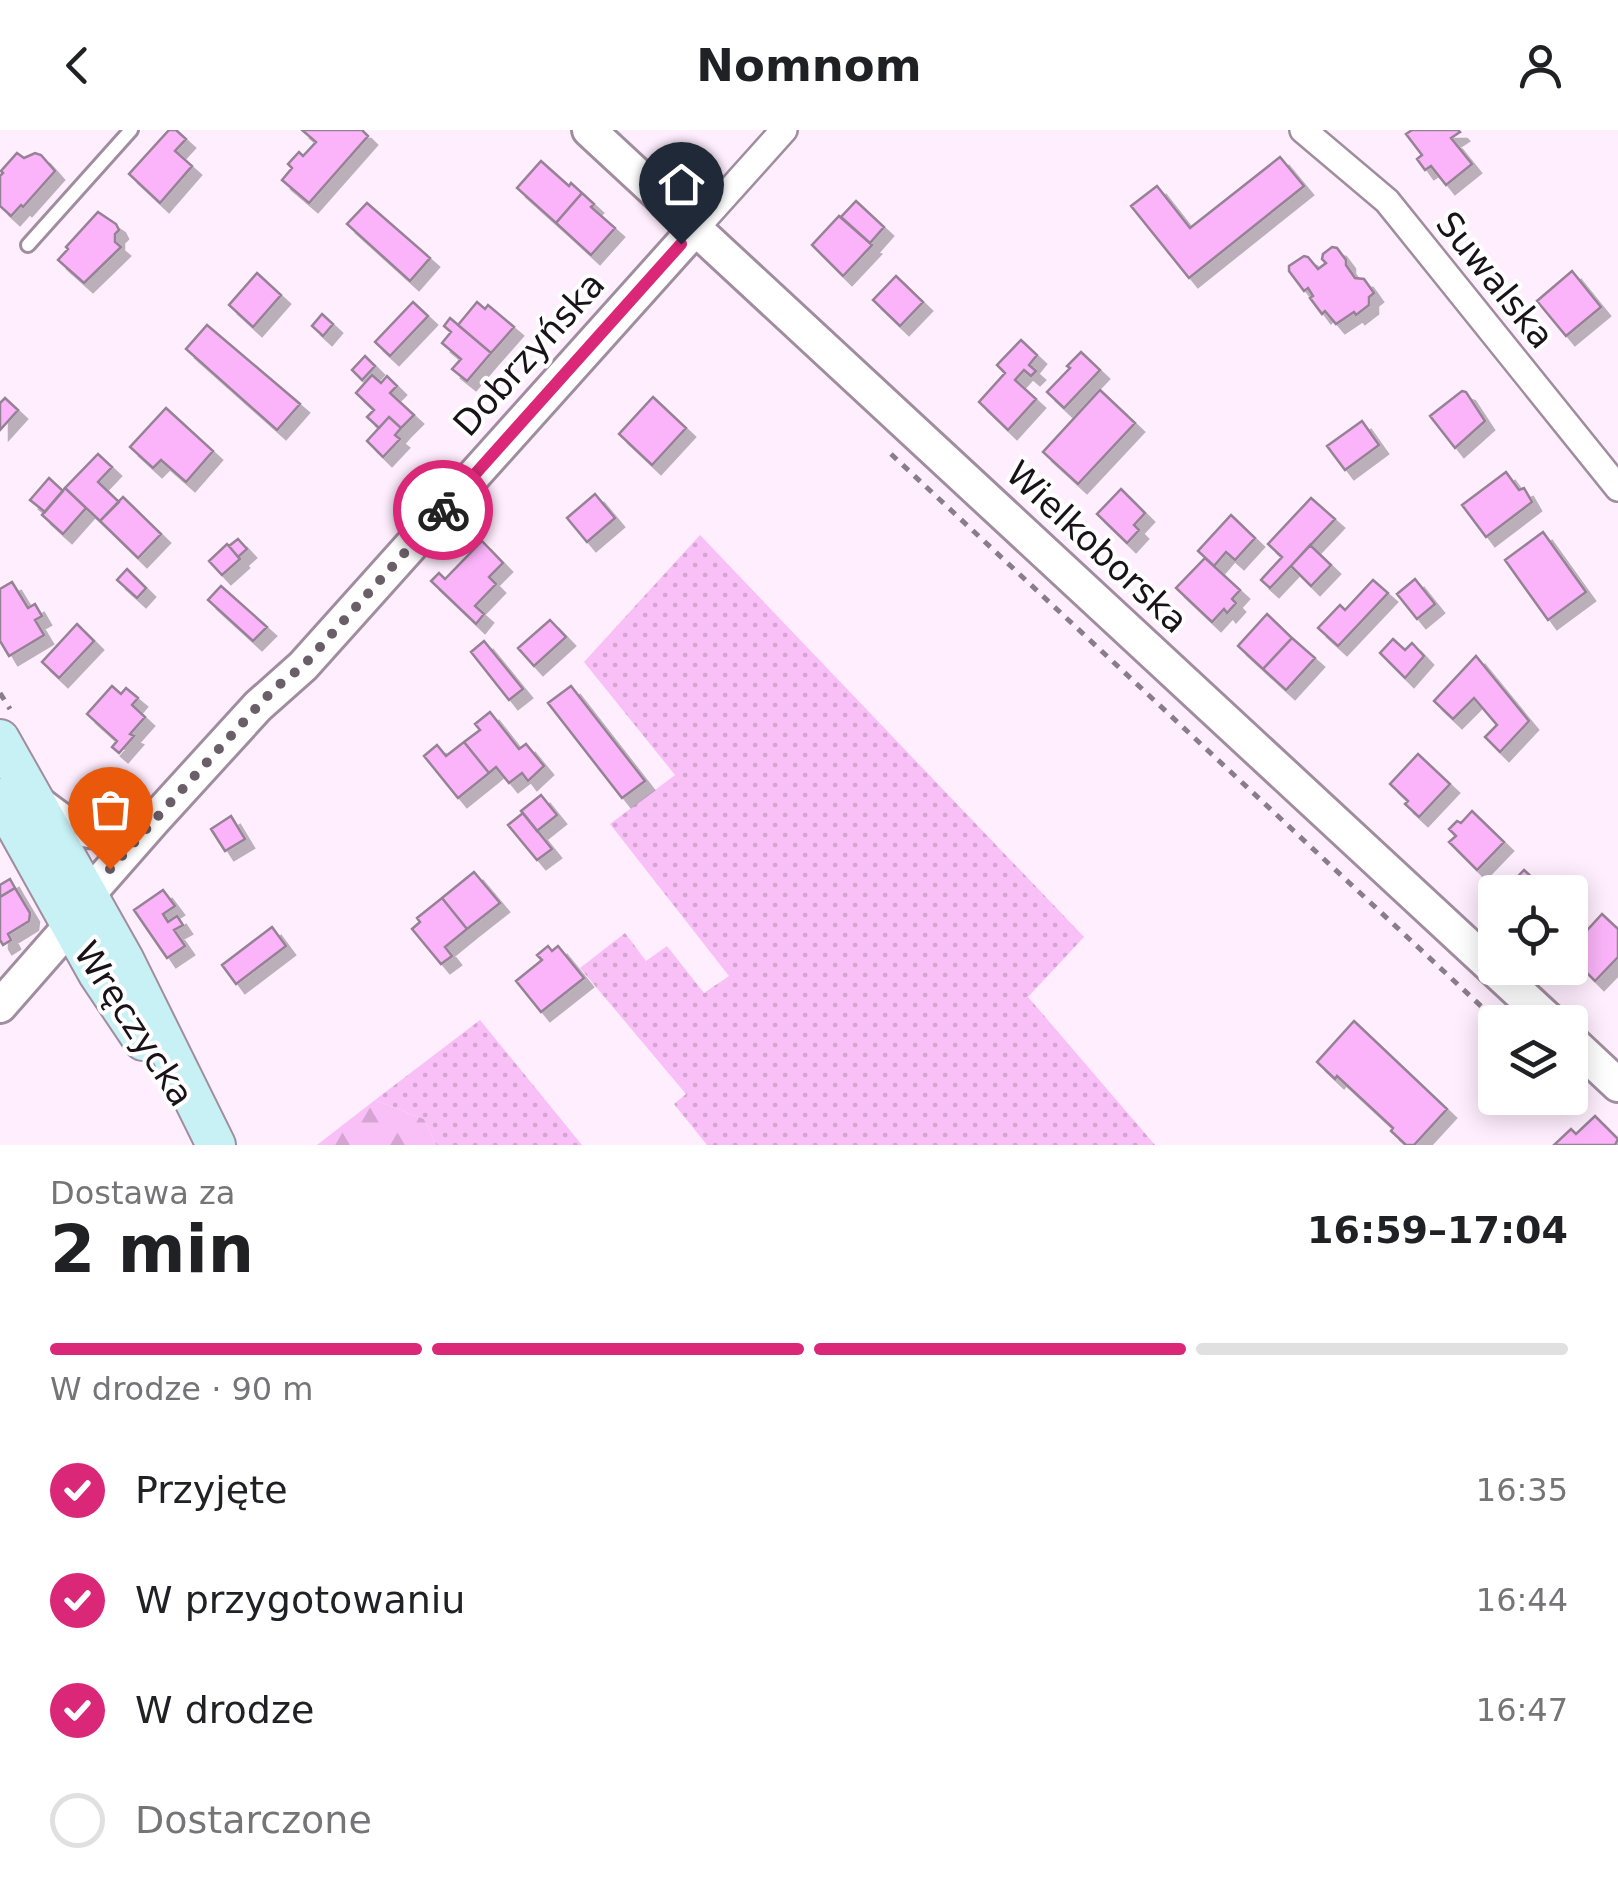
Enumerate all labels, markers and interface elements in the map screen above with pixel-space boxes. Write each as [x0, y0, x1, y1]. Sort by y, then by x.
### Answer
icon: back [50, 38, 105, 93]
icon: person [1513, 38, 1568, 93]
text: Nomnom [696, 39, 922, 92]
pin [639, 142, 724, 245]
icon: home [654, 157, 709, 212]
street label: Suwalska [1428, 204, 1562, 356]
street label: Dobrzyńska [445, 264, 613, 444]
street label: Wielkoborska [998, 453, 1196, 641]
courier [393, 460, 493, 560]
icon: bike [416, 483, 471, 538]
pin [68, 767, 153, 870]
icon: bag [83, 782, 138, 837]
map controls [1478, 875, 1588, 1115]
button: locate [1478, 875, 1588, 985]
street label: Wręczycka [66, 934, 202, 1114]
button: layers [1478, 1005, 1588, 1115]
text: Dostawa za [50, 1174, 235, 1212]
text: 16:59–17:04 [1307, 1208, 1568, 1252]
text: 2 min [50, 1212, 254, 1287]
text: W drodze · 90 m [50, 1370, 314, 1408]
icon: check [50, 1463, 105, 1518]
text: Przyjęte [135, 1468, 288, 1512]
text: 16:35 [1476, 1471, 1568, 1509]
icon: check [50, 1573, 105, 1628]
text: W przygotowaniu [135, 1578, 465, 1622]
text: 16:44 [1476, 1581, 1568, 1619]
icon: check [50, 1683, 105, 1738]
text: W drodze [135, 1688, 314, 1732]
text: 16:47 [1476, 1691, 1568, 1729]
text: Dostarczone [135, 1798, 372, 1842]

